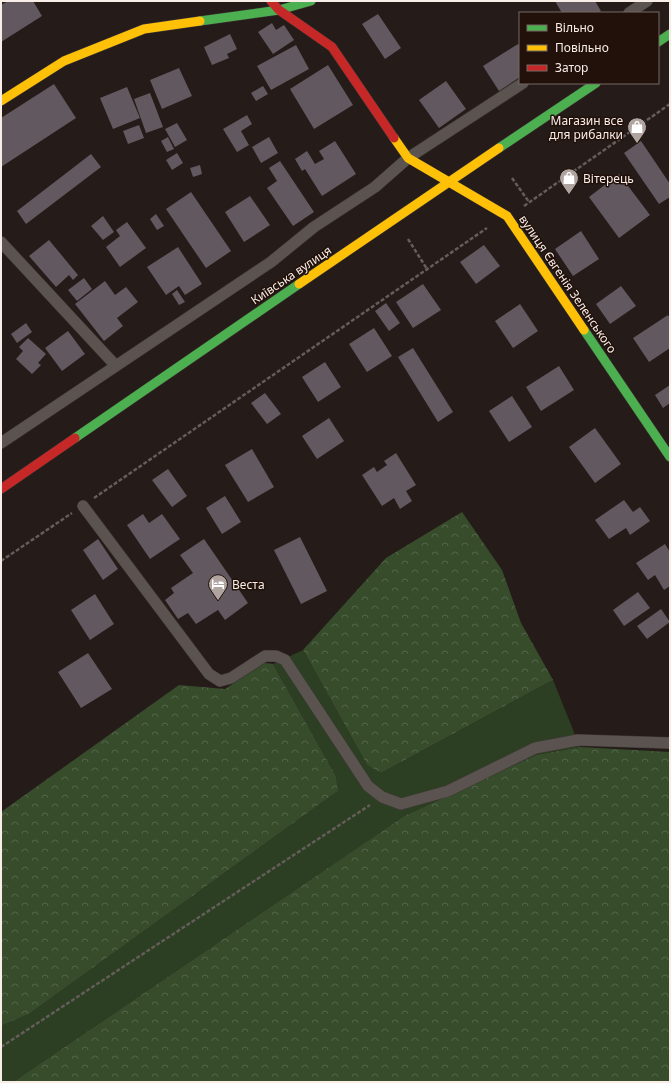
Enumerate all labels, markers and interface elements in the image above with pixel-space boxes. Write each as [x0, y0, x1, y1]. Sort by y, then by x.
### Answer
legend [519, 12, 659, 84]
text: Вільно [555, 19, 594, 36]
text: Повільно [555, 39, 609, 56]
text: Затор [555, 59, 588, 76]
place label: Магазин все для рибалки [549, 112, 623, 143]
shop icon: Магазин все для рибалки [626, 116, 648, 144]
shop icon: Вітерець [558, 167, 580, 195]
place label: Вітерець [583, 170, 634, 187]
street label: вулиця Євгенія Зеленського [515, 212, 621, 356]
street label: Київська вулиця [247, 242, 335, 308]
hotel icon: Веста [207, 573, 229, 601]
place label: Веста [232, 576, 265, 593]

